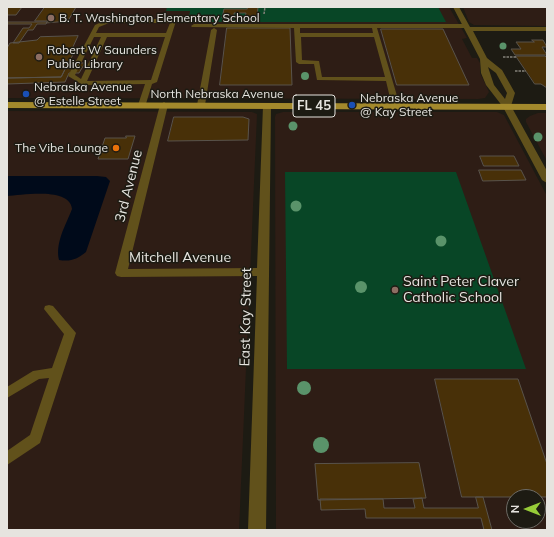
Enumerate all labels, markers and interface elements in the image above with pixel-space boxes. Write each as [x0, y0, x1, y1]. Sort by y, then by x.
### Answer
place label: B. T. Washington Elementary School [59, 11, 260, 25]
marker: B. T. Washington Elementary School [46, 13, 56, 23]
place label: Robert W Saunders Public Library [47, 43, 157, 71]
marker: Robert W Saunders Public Library [34, 52, 44, 62]
place label: Nebraska Avenue @ Estelle Street [34, 80, 132, 108]
street label: North Nebraska Avenue [150, 87, 284, 101]
marker: Nebraska Avenue @ Estelle Street [21, 89, 31, 99]
place label: Nebraska Avenue @ Kay Street [360, 91, 458, 119]
road number: FL 45 [293, 95, 335, 117]
marker: Nebraska Avenue @ Kay Street [347, 100, 357, 110]
place label: The Vibe Lounge [15, 141, 108, 155]
marker: The Vibe Lounge [111, 143, 121, 153]
street label: 3rd Avenue [112, 148, 146, 224]
street label: Mitchell Avenue [129, 250, 231, 266]
street label: East Kay Street [237, 267, 255, 367]
place label: Saint Peter Claver Catholic School [403, 274, 519, 306]
marker: Saint Peter Claver Catholic School [390, 285, 400, 295]
north arrow [506, 489, 546, 529]
text: N [508, 505, 522, 513]

